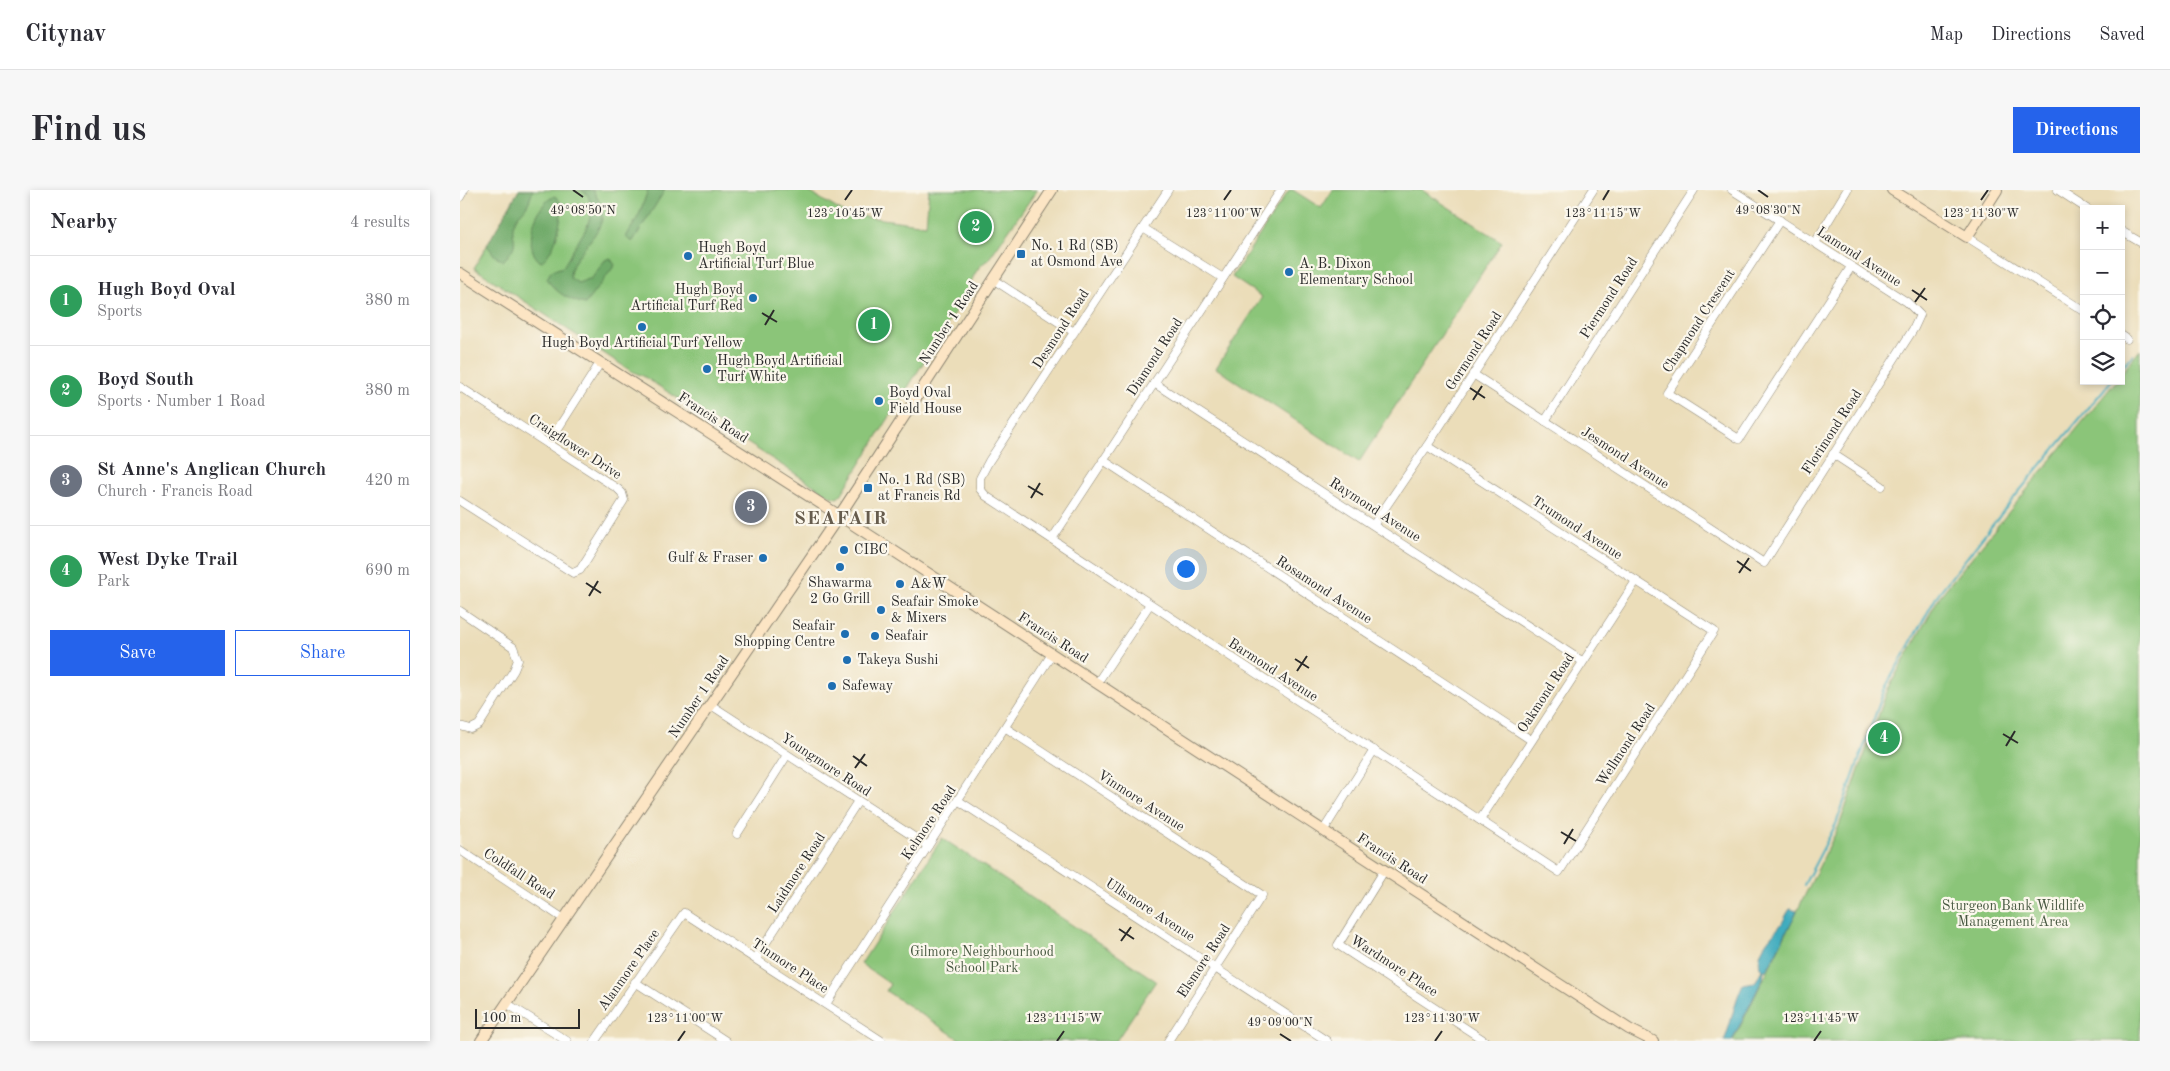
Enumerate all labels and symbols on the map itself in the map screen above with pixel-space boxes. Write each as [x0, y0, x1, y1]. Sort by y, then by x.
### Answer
text: 49°08'50"N [550, 204, 616, 217]
text: 49°08'30"N [1735, 205, 1801, 217]
text: 123°10'45"W [807, 207, 883, 220]
text: 123°11'15"W [1565, 207, 1641, 220]
pin: 2 [960, 208, 992, 246]
text: 123°11'00"W [1186, 208, 1262, 220]
text: 123°11'30"W [1943, 208, 2019, 220]
street label: Lamond Avenue [1814, 225, 1904, 289]
place label: No. 1 Rd (SB) at Osmond Ave [1031, 239, 1122, 269]
place label: Hugh Boyd Artificial Turf Blue [698, 241, 814, 271]
marker: No. 1 Rd (SB) at Osmond Ave [1015, 248, 1027, 260]
marker: Hugh Boyd Artificial Turf Blue [682, 250, 694, 262]
street label: Piermond Road [1578, 255, 1640, 341]
place label: A. B. Dixon Elementary School [1299, 257, 1413, 287]
marker: A. B. Dixon Elementary School [1283, 266, 1295, 278]
street label: Chapmond Crescent [1660, 267, 1738, 375]
street label: Number 1 Road [917, 279, 981, 367]
place label: Hugh Boyd Artificial Turf Red [630, 283, 743, 313]
street label: Desmond Road [1030, 287, 1092, 371]
marker: Hugh Boyd Artificial Turf Red [747, 292, 759, 304]
pin: 1 [858, 306, 890, 344]
street label: Gormond Road [1443, 309, 1505, 393]
street label: Diamond Road [1125, 316, 1185, 398]
marker: Hugh Boyd Artificial Turf Yellow [636, 321, 648, 333]
place label: Hugh Boyd Artificial Turf Yellow [541, 336, 743, 350]
place label: Hugh Boyd Artificial Turf White [717, 354, 843, 384]
marker: Hugh Boyd Artificial Turf White [701, 363, 713, 375]
place label: Boyd Oval Field House [889, 386, 962, 416]
street label: Florimond Road [1800, 387, 1864, 477]
street label: Francis Road [675, 390, 751, 446]
marker: Boyd Oval Field House [873, 395, 885, 407]
street label: Craigflower Drive [526, 412, 624, 482]
street label: Jesmond Avenue [1579, 425, 1671, 491]
place label: No. 1 Rd (SB) at Francis Rd [878, 473, 966, 503]
street label: Raymond Avenue [1327, 475, 1423, 545]
marker: No. 1 Rd (SB) at Francis Rd [862, 482, 874, 494]
pin: 3 [735, 488, 767, 526]
street label: Trumond Avenue [1529, 494, 1625, 562]
district label: SEAFAIR [794, 510, 888, 529]
place label: CIBC [854, 543, 888, 557]
marker: CIBC [838, 544, 850, 556]
place label: Gulf & Fraser [668, 551, 753, 565]
marker: Gulf & Fraser [757, 552, 769, 564]
street label: Rosamond Avenue [1274, 554, 1374, 626]
your location [1173, 556, 1199, 582]
marker: Shawarma 2 Go Grill [834, 561, 846, 573]
place label: Shawarma 2 Go Grill [808, 576, 872, 606]
place label: A&W [910, 577, 947, 591]
marker: A&W [894, 578, 906, 590]
place label: Seafair Smoke & Mixers [891, 595, 978, 625]
marker: Seafair Smoke & Mixers [875, 604, 887, 616]
street label: Francis Road [1015, 610, 1091, 666]
place label: Seafair Shopping Centre [734, 619, 835, 649]
marker: Seafair Shopping Centre [839, 628, 851, 640]
place label: Seafair [885, 629, 928, 643]
marker: Seafair [869, 630, 881, 642]
street label: Barmond Avenue [1226, 636, 1320, 704]
street label: Oakmond Road [1515, 651, 1577, 735]
street label: Number 1 Road [666, 653, 732, 741]
place label: Takeya Sushi [857, 653, 939, 667]
marker: Takeya Sushi [841, 654, 853, 666]
place label: Safeway [842, 679, 894, 693]
marker: Safeway [826, 680, 838, 692]
street label: Wellmond Road [1594, 701, 1658, 789]
pin: 4 [1868, 719, 1900, 757]
street label: Youngmore Road [779, 731, 873, 799]
street label: Vinmore Avenue [1095, 768, 1187, 834]
street label: Kelmore Road [899, 783, 959, 863]
street label: Laidmore Road [766, 830, 828, 916]
street label: Francis Road [1354, 831, 1430, 887]
street label: Coldfall Road [481, 846, 557, 902]
street label: Ullsmore Avenue [1103, 876, 1197, 944]
park label: Sturgeon Bank Wildlife Management Area [1942, 899, 2084, 929]
street label: Elsmore Road [1175, 922, 1233, 1000]
street label: Alanmore Place [596, 927, 662, 1013]
street label: Wardmore Place [1348, 933, 1440, 999]
street label: Tinmore Place [749, 936, 831, 996]
park label: Gilmore Neighbourhood School Park [910, 945, 1054, 975]
scale bar [475, 1006, 580, 1029]
text: 123°11'15"W [1026, 1012, 1102, 1025]
text: 123°11'45"W [1783, 1012, 1859, 1025]
text: 123°11'00"W [647, 1013, 723, 1025]
text: 123°11'30"W [1404, 1013, 1480, 1025]
text: 49°09'00"N [1247, 1017, 1313, 1029]

